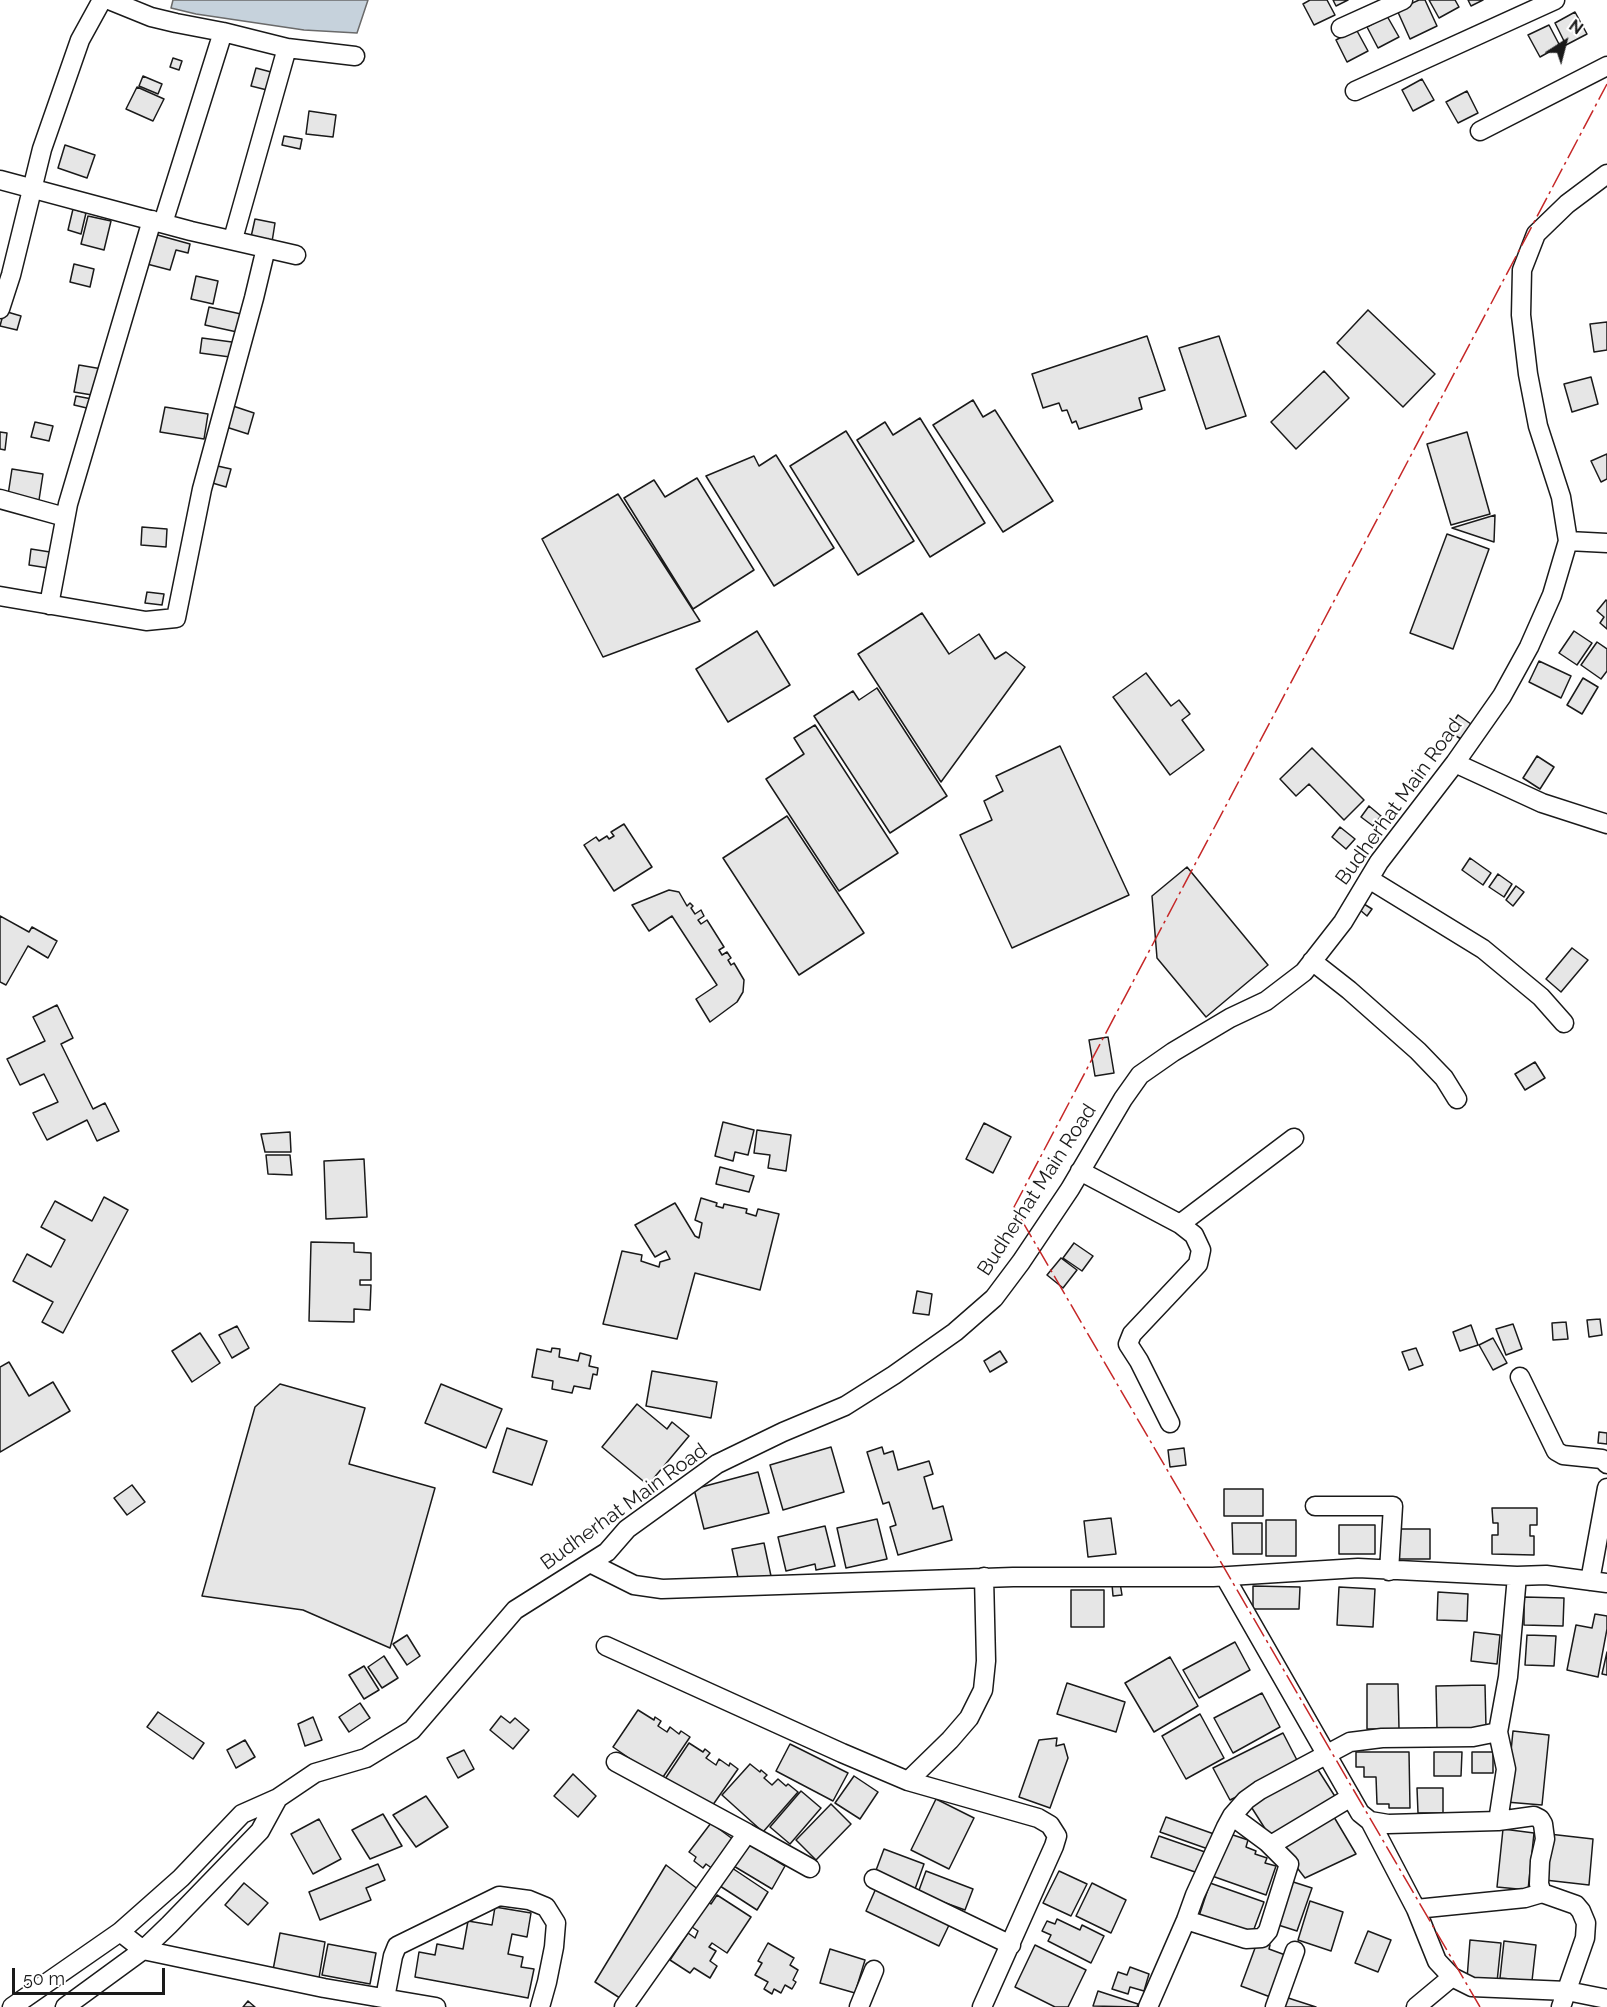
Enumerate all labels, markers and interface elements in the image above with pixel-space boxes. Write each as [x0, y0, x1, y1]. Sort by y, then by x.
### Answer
north arrow [1535, 12, 1595, 72]
text: N [1565, 16, 1586, 38]
street label: Budherhat Main Road [1331, 714, 1467, 890]
street label: Budherhat Main Road [973, 1100, 1101, 1280]
street label: Budherhat Main Road [536, 1439, 712, 1575]
scale bar [15, 1956, 168, 1994]
text: 50 m [23, 1968, 65, 1989]

